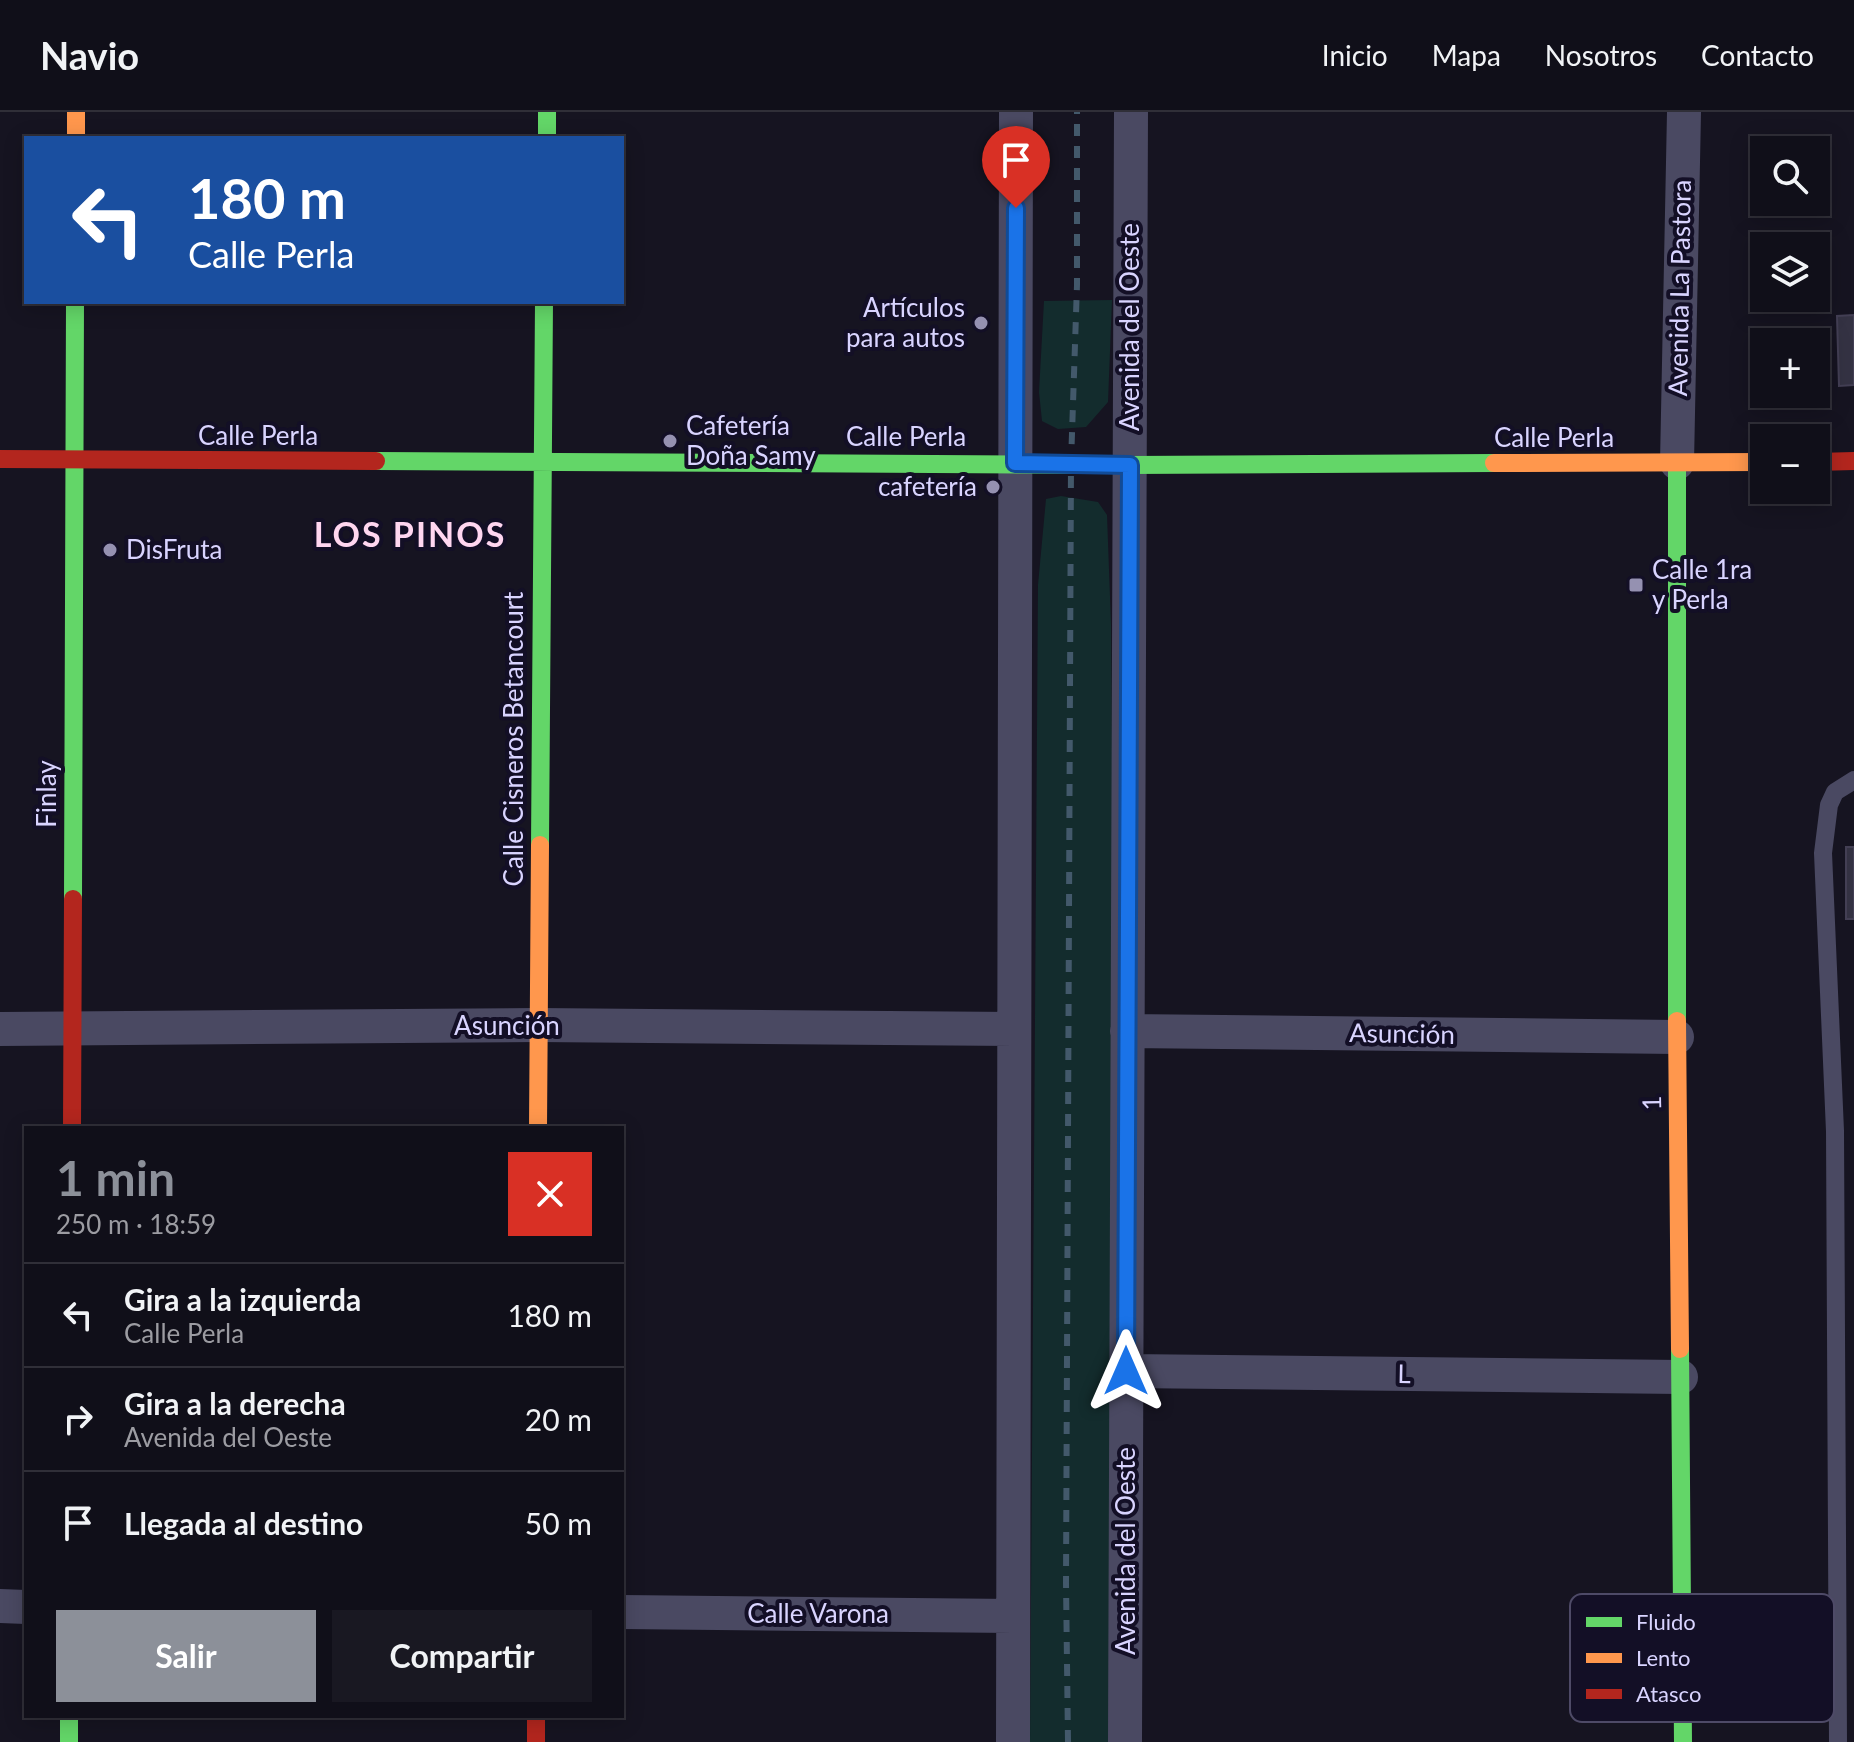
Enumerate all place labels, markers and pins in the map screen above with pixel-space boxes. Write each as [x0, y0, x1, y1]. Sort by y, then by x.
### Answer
pin [982, 126, 1050, 208]
place label: Artículos para autos [846, 291, 965, 353]
marker: Artículos para autos [972, 314, 990, 332]
place label: Cafetería Doña Samy [686, 409, 816, 471]
marker: Cafetería Doña Samy [661, 432, 679, 450]
place label: cafetería [878, 470, 977, 502]
marker: cafetería [984, 478, 1002, 496]
place label: DisFruta [126, 533, 222, 565]
marker: DisFruta [101, 541, 119, 559]
place label: Calle 1ra y Perla [1652, 553, 1752, 615]
marker: Calle 1ra y Perla [1627, 576, 1645, 594]

